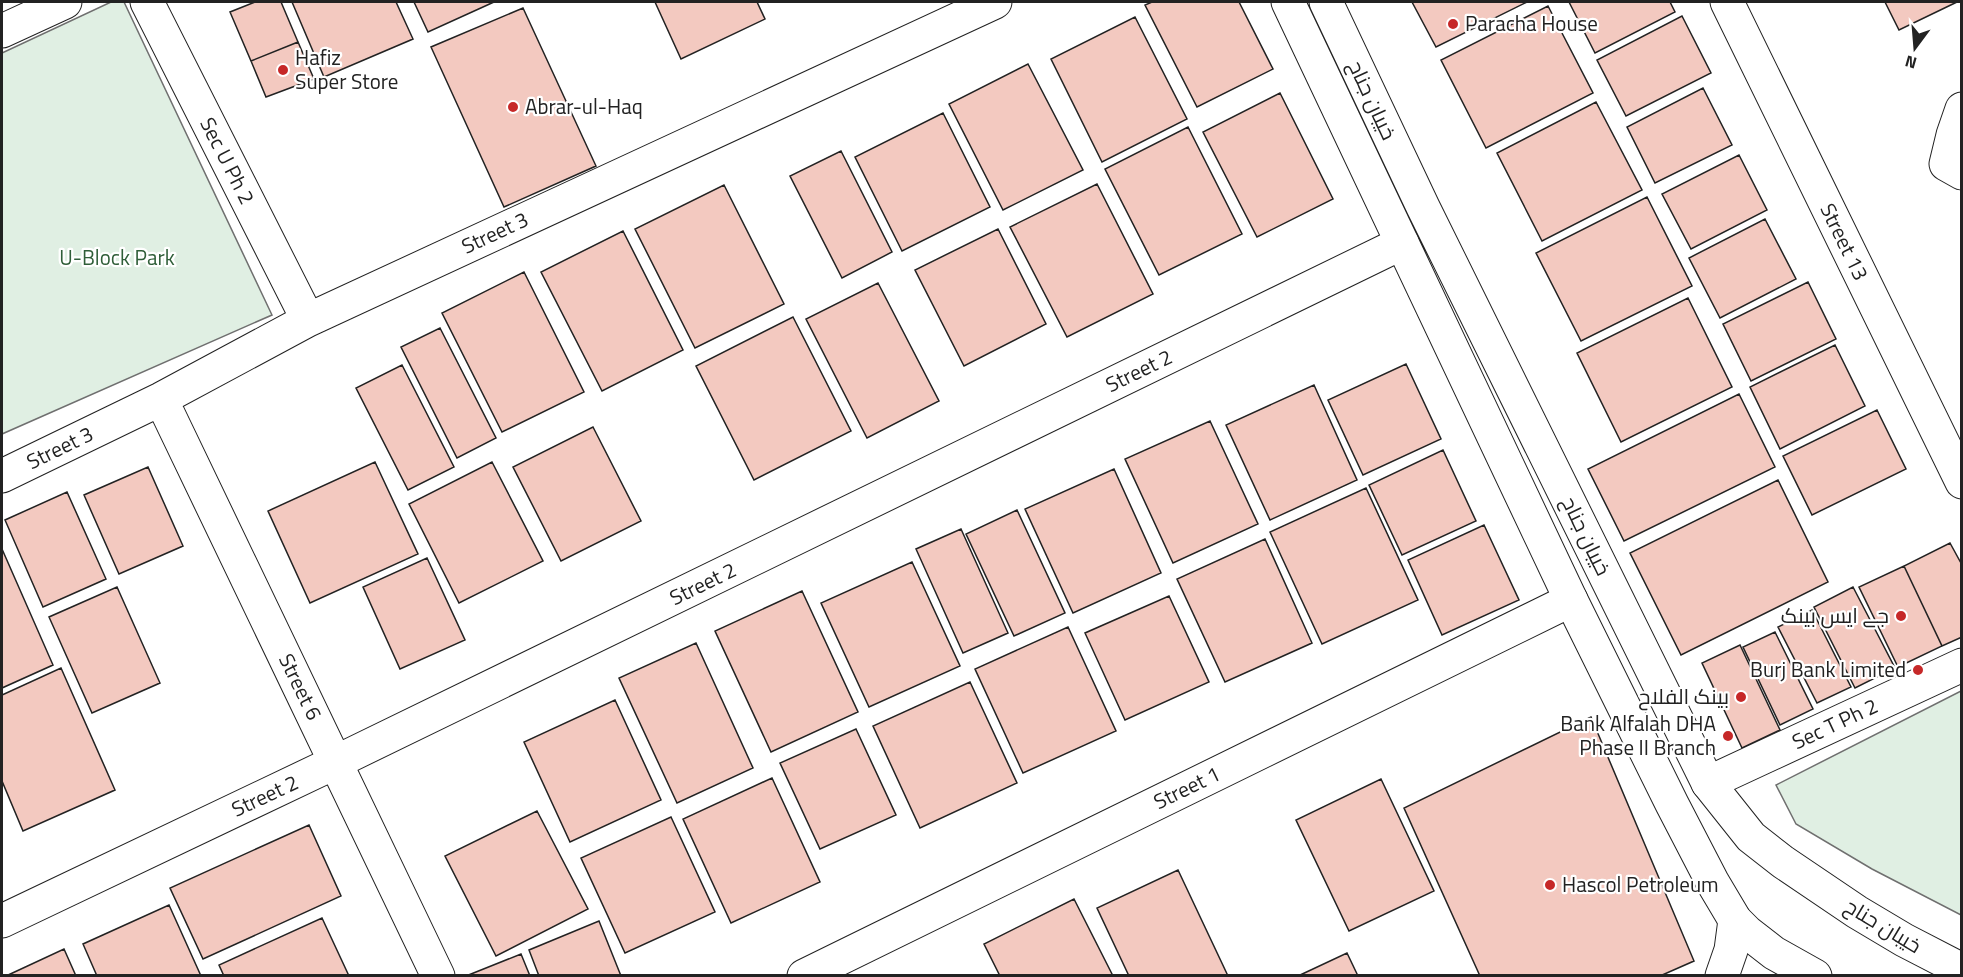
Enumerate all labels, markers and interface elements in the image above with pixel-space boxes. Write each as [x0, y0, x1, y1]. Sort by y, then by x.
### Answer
place label: Paracha House [1465, 7, 1598, 39]
marker: Paracha House [1446, 17, 1460, 31]
north arrow [1885, 18, 1945, 78]
place label: Hafiz Super Store [295, 41, 398, 97]
text: N [1902, 49, 1920, 75]
street label: خیبان جناح [1340, 54, 1405, 145]
marker: Hafiz Super Store [276, 63, 290, 77]
place label: Abrar-ul-Haq [525, 90, 643, 122]
marker: Abrar-ul-Haq [506, 100, 520, 114]
street label: Sec U Ph 2 [192, 111, 263, 210]
street label: Street 13 [1812, 198, 1877, 286]
street label: Street 3 [456, 203, 533, 261]
park label: U-Block Park [59, 241, 175, 273]
street label: Street 2 [1100, 340, 1177, 400]
street label: Street 3 [21, 417, 98, 477]
street label: خیبان جناح [1554, 490, 1620, 581]
street label: Street 2 [664, 553, 741, 613]
place label: جے ایس بینک [1781, 599, 1889, 631]
marker: جے ایس بینک [1894, 609, 1908, 623]
street label: Street 6 [271, 648, 331, 725]
place label: Burj Bank Limited [1750, 653, 1906, 685]
marker: Burj Bank Limited [1911, 663, 1925, 677]
place label: بینک الفلاح [1638, 680, 1729, 712]
street label: Sec T Ph 2 [1786, 689, 1883, 757]
marker: بینک الفلاح [1734, 690, 1748, 704]
place label: Bank Alfalah DHA Phase II Branch [1560, 707, 1716, 763]
marker: Bank Alfalah DHA Phase II Branch [1721, 729, 1735, 743]
street label: Street 1 [1148, 757, 1225, 817]
street label: Street 2 [226, 766, 303, 824]
place label: Hascol Petroleum [1562, 868, 1719, 900]
marker: Hascol Petroleum [1543, 878, 1557, 892]
street label: خیبان جناح [1839, 890, 1928, 961]

